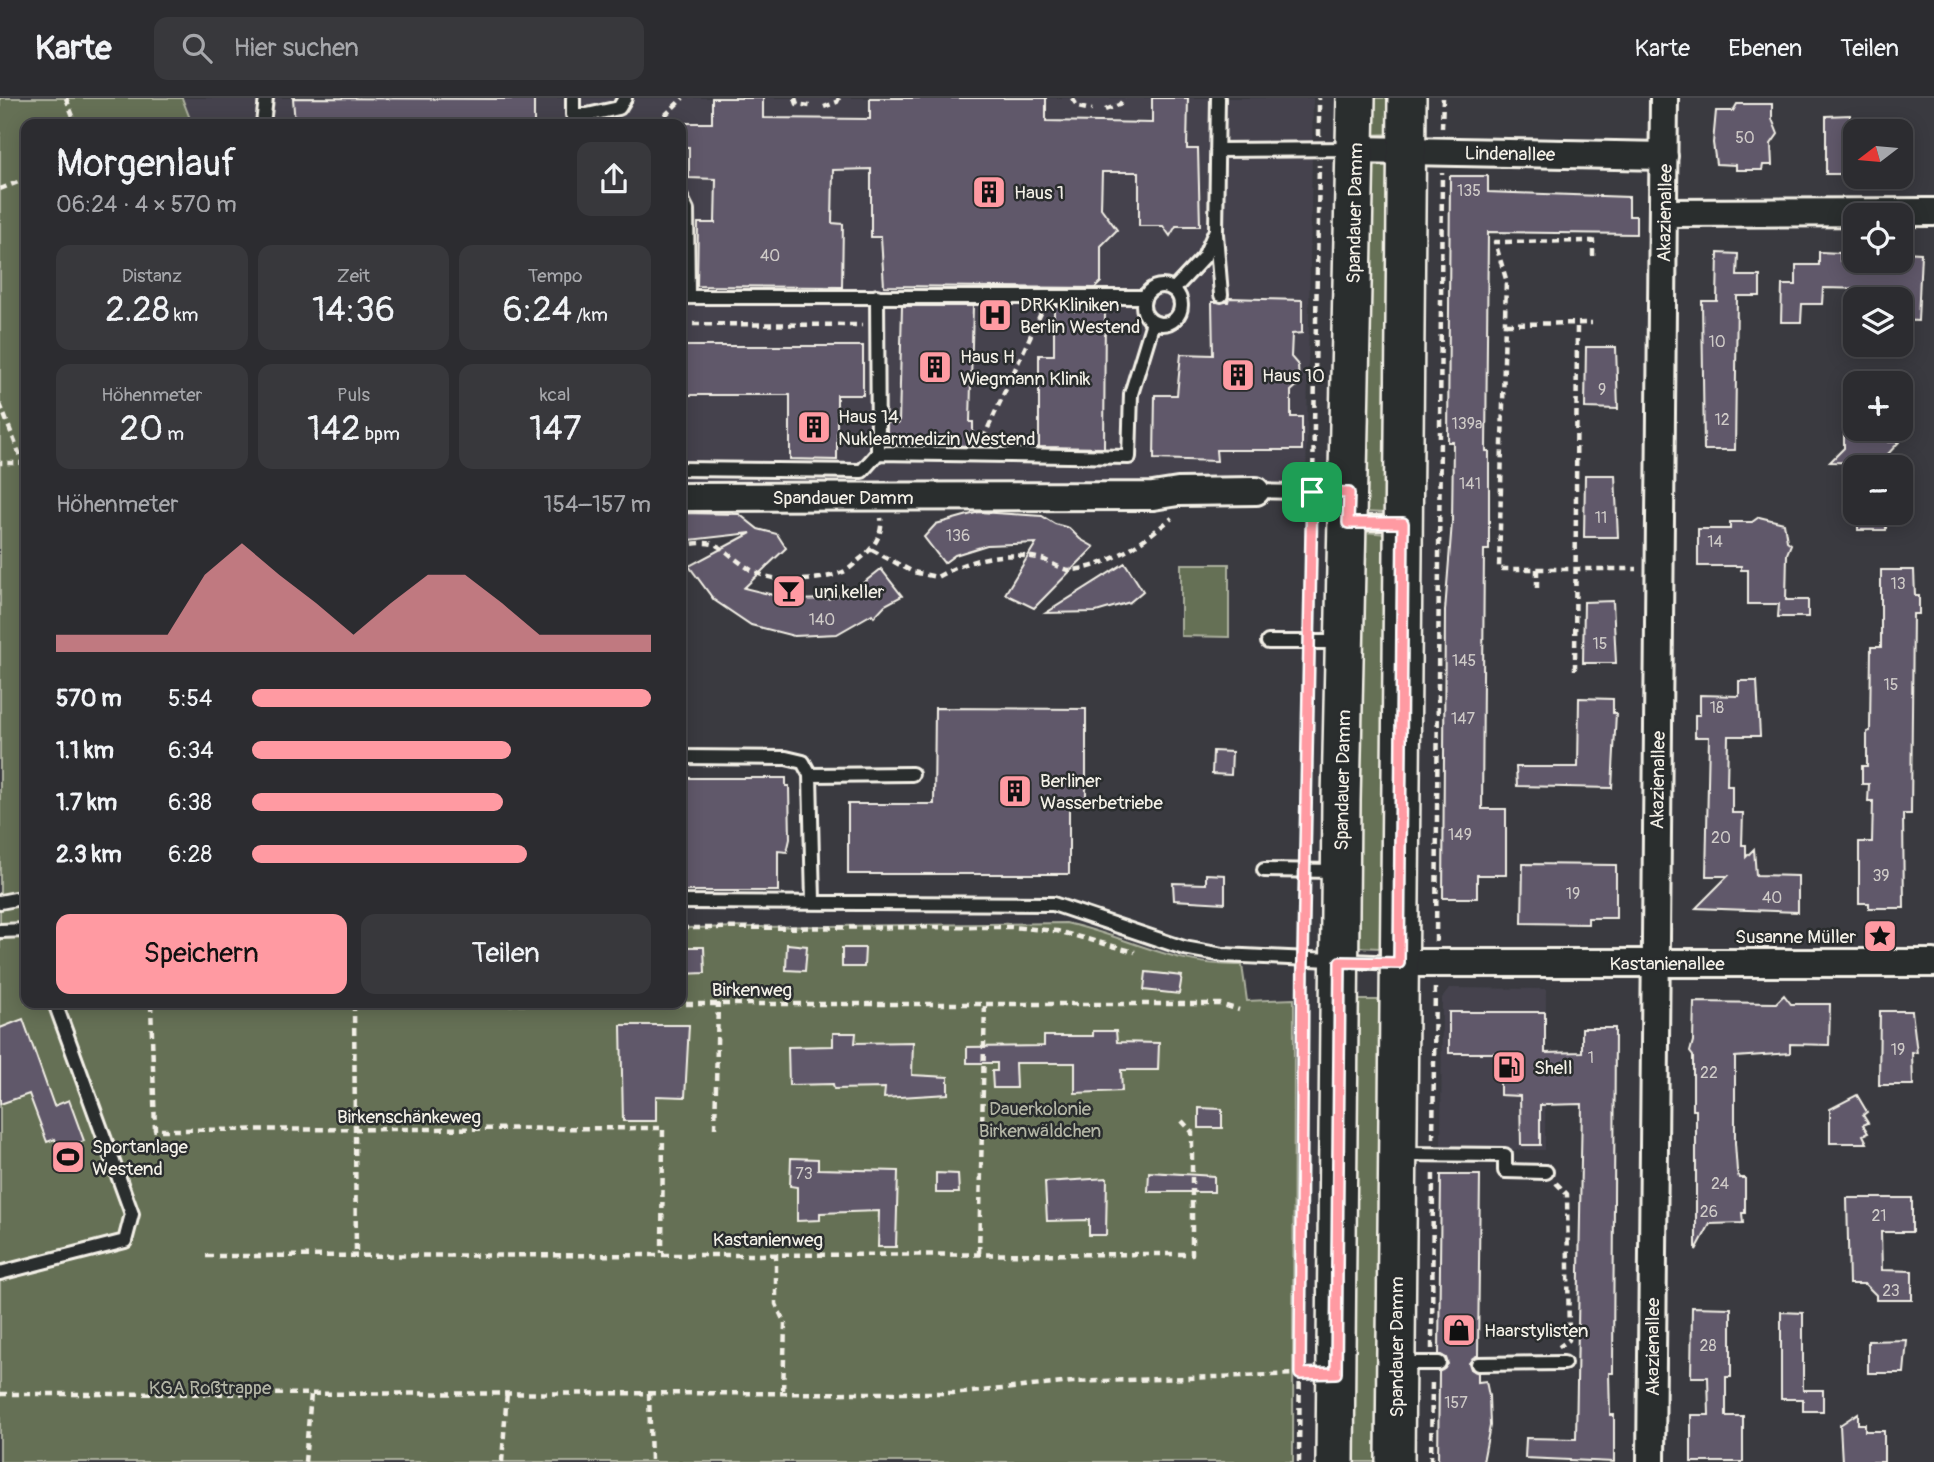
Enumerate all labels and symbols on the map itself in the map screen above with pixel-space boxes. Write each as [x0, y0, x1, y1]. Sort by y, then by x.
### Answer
north arrow [1843, 119, 1913, 189]
house number: 50 [1735, 128, 1755, 148]
street label: Lindenallee [1465, 141, 1556, 167]
street label: Spandauer Damm [1342, 142, 1368, 284]
street label: Akazienallee [1652, 163, 1678, 263]
building icon: Haus 1 [970, 173, 1008, 211]
place label: Haus 1 [1014, 181, 1064, 205]
house number: 135 [1457, 181, 1481, 201]
house number: 40 [760, 246, 780, 266]
place label: DRK Kliniken Berlin Westend [1020, 293, 1140, 339]
hospital icon: DRK Kliniken Berlin Westend [976, 296, 1014, 334]
house number: 10 [1708, 332, 1726, 352]
place label: Haus H Wiegmann Klinik [960, 345, 1091, 391]
building icon: Haus H Wiegmann Klinik [916, 348, 954, 386]
building icon: Haus 10 [1219, 356, 1257, 394]
place label: Haus 10 [1262, 364, 1325, 388]
house number: 9 [1598, 380, 1606, 400]
place label: Haus 14 Nuklearmedizin Westend [838, 405, 1036, 451]
building icon: Haus 14 Nuklearmedizin Westend [795, 408, 833, 446]
house number: 12 [1714, 410, 1730, 430]
house number: 139a [1452, 414, 1482, 434]
pin [1282, 462, 1342, 522]
house number: 141 [1459, 474, 1481, 494]
street label: Spandauer Damm [772, 486, 914, 510]
house number: 11 [1595, 508, 1607, 528]
house number: 136 [946, 526, 970, 546]
house number: 14 [1707, 532, 1723, 552]
bar icon: uni keller [770, 572, 808, 610]
house number: 13 [1890, 574, 1906, 594]
place label: uni keller [814, 580, 885, 604]
house number: 140 [809, 610, 835, 630]
house number: 15 [1593, 634, 1607, 654]
house number: 145 [1452, 651, 1476, 671]
house number: 15 [1884, 675, 1898, 695]
house number: 18 [1710, 698, 1724, 718]
street label: Spandauer Damm [1330, 709, 1356, 851]
house number: 147 [1451, 709, 1476, 729]
street label: Akazienallee [1645, 730, 1671, 830]
place label: Berliner Wasserbetriebe [1040, 769, 1163, 815]
building icon: Berliner Wasserbetriebe [996, 772, 1034, 810]
house number: 149 [1448, 825, 1472, 845]
house number: 20 [1711, 828, 1731, 848]
house number: 39 [1872, 866, 1890, 886]
house number: 19 [1566, 884, 1580, 904]
house number: 40 [1762, 888, 1782, 908]
place icon: Susanne Müller [1861, 917, 1899, 955]
place label: Susanne Müller [1735, 925, 1856, 949]
street label: Kastanienallee [1609, 952, 1725, 976]
street label: Birkenweg [712, 978, 792, 1002]
house number: 19 [1891, 1040, 1905, 1060]
fuel station icon: Shell [1490, 1048, 1528, 1086]
house number: 1 [1588, 1048, 1594, 1068]
place label: Shell [1534, 1056, 1572, 1080]
house number: 22 [1700, 1063, 1718, 1083]
park label: Dauerkolonie Birkenwäldchen [979, 1097, 1101, 1143]
street label: Birkenschänkeweg [337, 1105, 481, 1129]
place label: Sportanlage Westend [92, 1135, 189, 1181]
sports icon: Sportanlage Westend [49, 1138, 87, 1176]
house number: 73 [795, 1164, 813, 1184]
house number: 24 [1711, 1174, 1729, 1194]
house number: 26 [1700, 1202, 1718, 1222]
house number: 21 [1871, 1206, 1887, 1226]
street label: Kastanienweg [713, 1228, 823, 1252]
street label: Spandauer Damm [1385, 1276, 1409, 1418]
house number: 23 [1882, 1281, 1900, 1301]
street label: Akazienallee [1641, 1297, 1665, 1396]
shop icon: Haarstylisten [1440, 1311, 1478, 1349]
place label: Haarstylisten [1484, 1319, 1589, 1343]
house number: 28 [1699, 1336, 1717, 1356]
park label: KGA Roßtrappe [149, 1376, 272, 1400]
house number: 157 [1444, 1393, 1468, 1413]

